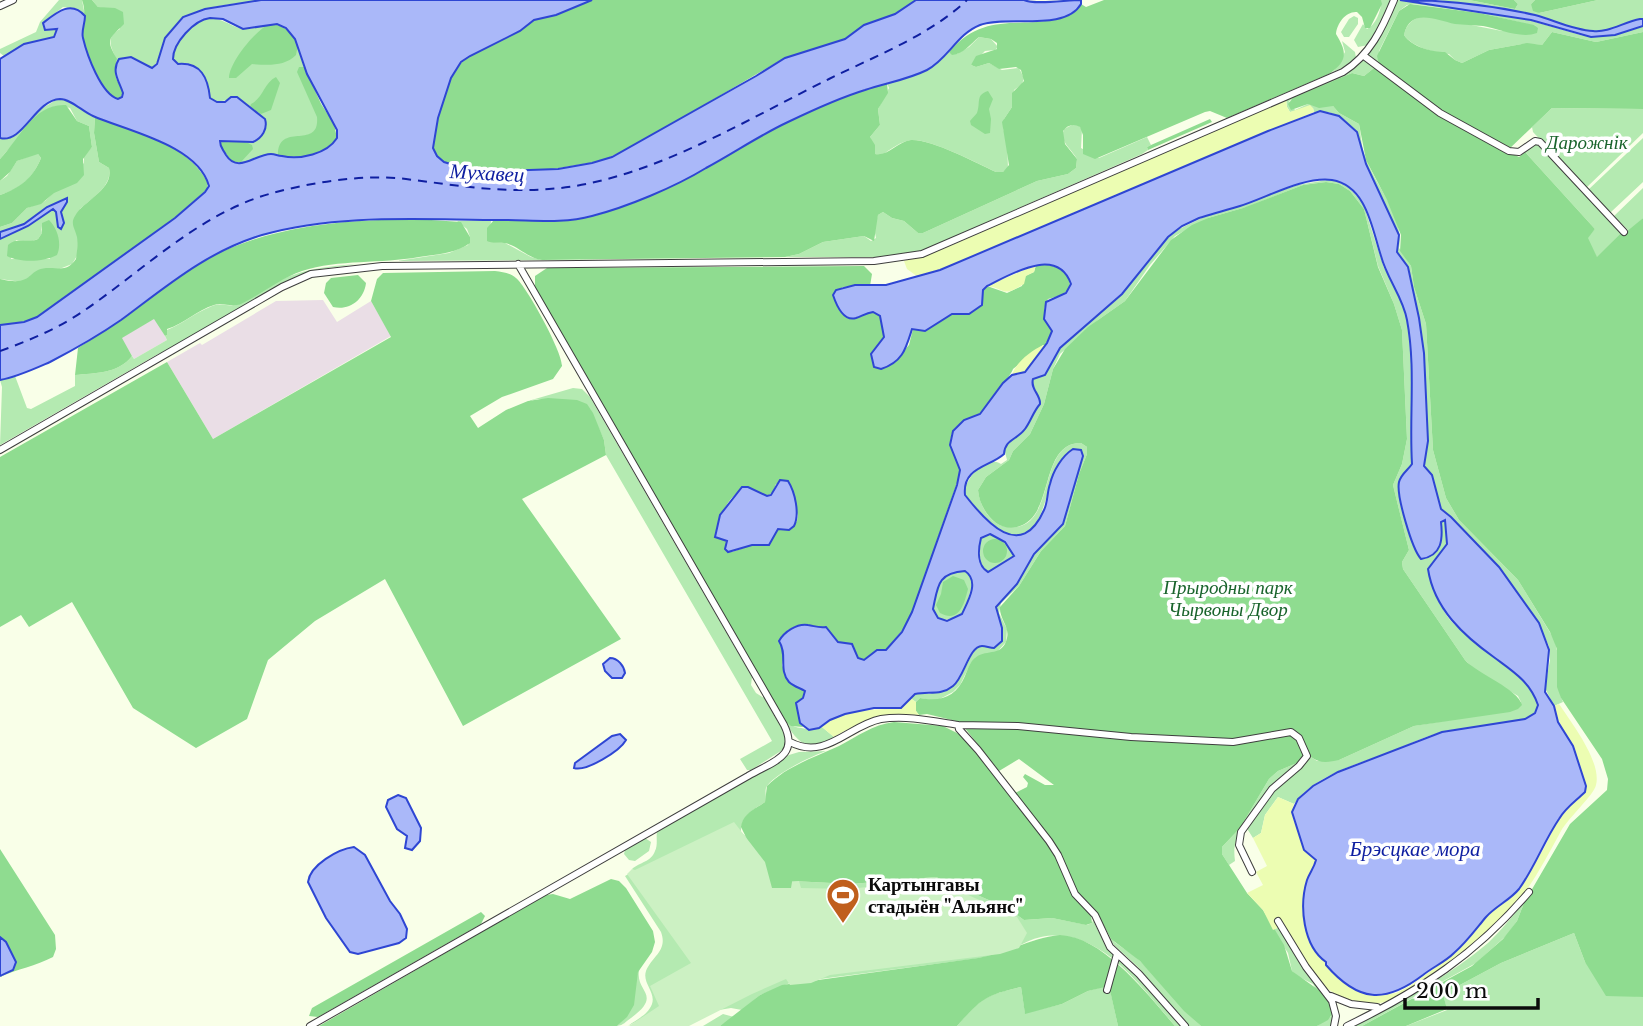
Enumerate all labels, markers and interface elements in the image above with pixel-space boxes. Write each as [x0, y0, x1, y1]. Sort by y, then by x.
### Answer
park label: Дарожнік [1544, 131, 1629, 154]
water label: Мухавец [448, 158, 525, 188]
park label: Прыродны парк Чырвоны Двор [1162, 576, 1294, 621]
water label: Брэсцкае мора [1348, 836, 1481, 862]
place label: Картынгавы стадыён "Альянс" [868, 873, 1023, 918]
sports icon: Картынгавы стадыён "Альянс" [824, 876, 862, 925]
scale bar [1405, 967, 1538, 1011]
text: 200 m [1416, 978, 1488, 1004]

